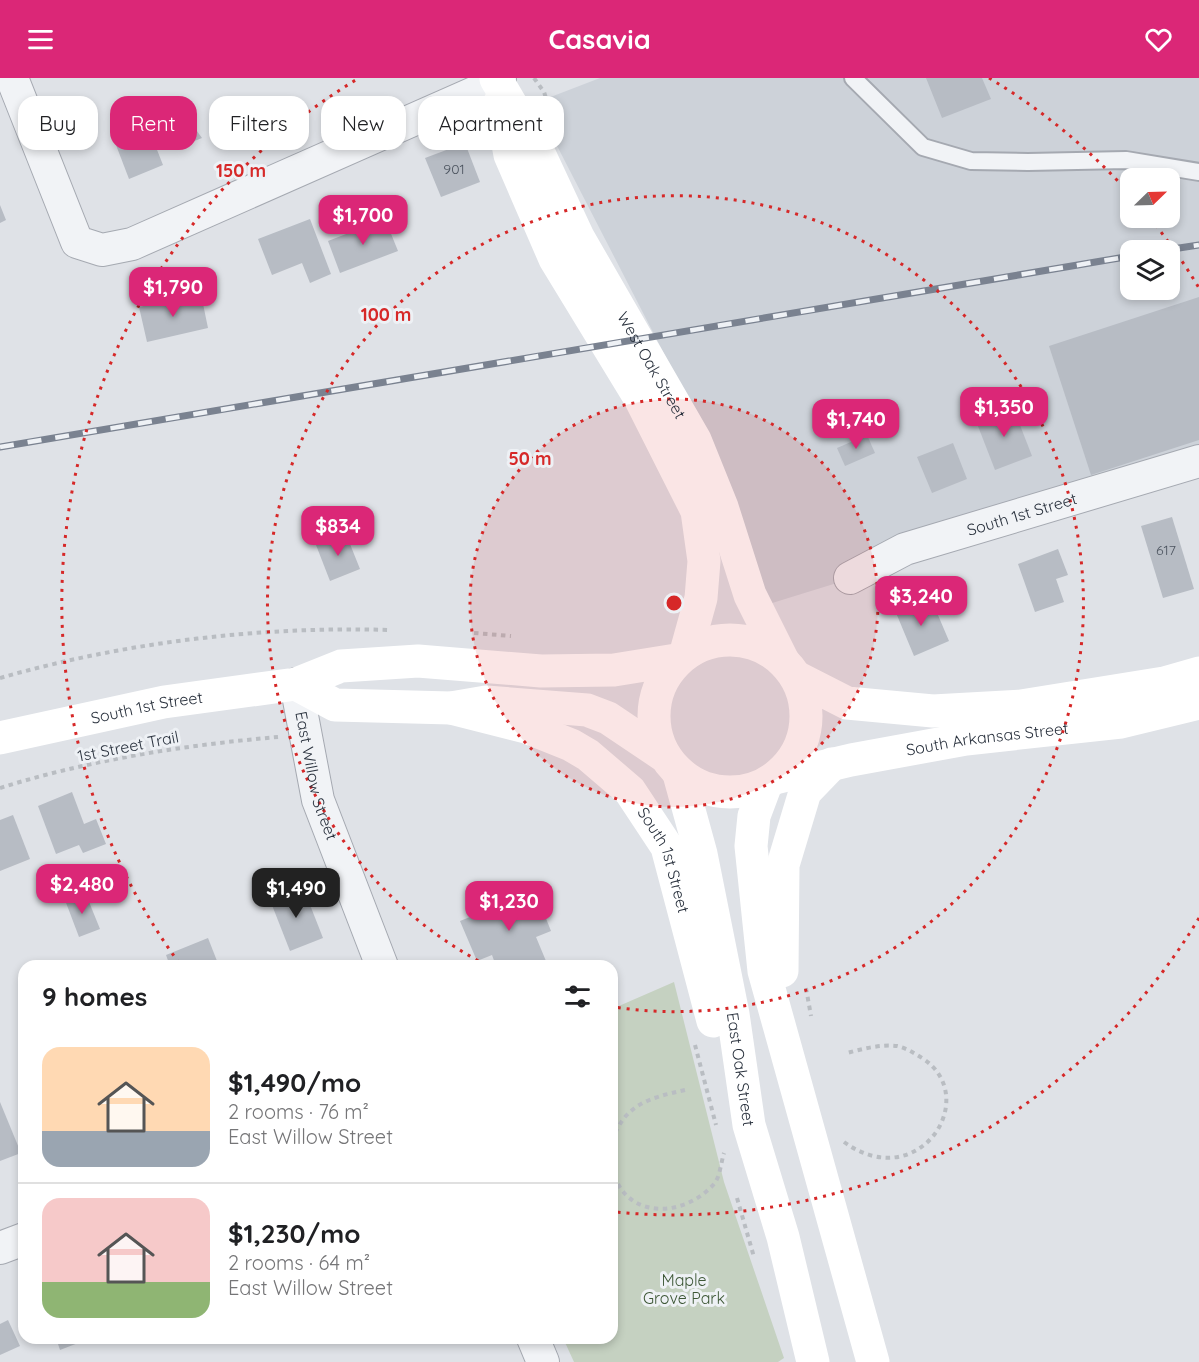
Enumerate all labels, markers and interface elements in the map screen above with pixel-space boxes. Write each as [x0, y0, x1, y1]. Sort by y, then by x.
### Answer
text: Casavia [548, 22, 651, 56]
icon: menu [24, 23, 57, 56]
icon: heart [1142, 23, 1175, 56]
chip: Buy [18, 96, 98, 150]
chip: Rent [110, 96, 197, 150]
chip: Filters [209, 96, 309, 150]
chip: New [321, 96, 406, 150]
chip: Apartment [418, 96, 564, 150]
text: 150 m [216, 159, 266, 182]
house number: 901 [443, 160, 465, 178]
north arrow [1120, 168, 1180, 228]
map controls [1120, 168, 1180, 300]
pin: $1,700 [314, 195, 412, 246]
text: $1,700 [333, 202, 393, 227]
button: layers [1120, 240, 1180, 300]
pin: $1,790 [124, 267, 222, 318]
text: $1,790 [143, 274, 203, 299]
text: 100 m [361, 303, 411, 326]
street label: West Oak Street [613, 308, 690, 422]
pin: $1,350 [955, 387, 1053, 438]
text: $1,350 [974, 394, 1034, 419]
pin: $1,740 [807, 399, 905, 450]
text: $1,740 [826, 406, 886, 431]
text: 50 m [508, 447, 552, 470]
street label: South 1st Street [964, 488, 1079, 540]
pin: $834 [302, 506, 374, 557]
text: $834 [315, 513, 361, 538]
house number: 617 [1156, 541, 1176, 559]
pin: $3,240 [872, 576, 970, 627]
text: $3,240 [889, 583, 953, 608]
centre of rings [664, 593, 684, 613]
street label: South 1st Street [89, 687, 204, 728]
street label: East Willow Street [291, 710, 342, 843]
street label: South Arkansas Street [904, 718, 1069, 760]
street label: 1st Street Trail [76, 726, 180, 766]
street label: South 1st Street [633, 803, 694, 915]
pin: $2,480 [33, 864, 131, 915]
pin: $1,490 [247, 868, 345, 919]
text: $2,480 [50, 871, 114, 896]
text: $1,490 [266, 875, 326, 900]
pin: $1,230 [460, 881, 558, 932]
text: $1,230 [479, 888, 539, 913]
text: 9 homes [42, 980, 147, 1013]
icon: filters [561, 980, 594, 1013]
street label: East Oak Street [723, 1011, 759, 1128]
text: $1,490/mo [228, 1066, 361, 1099]
icon: home [90, 1071, 162, 1143]
text: 2 rooms · 76 m² [228, 1099, 369, 1124]
text: East Willow Street [228, 1124, 393, 1149]
text: $1,230/mo [228, 1217, 360, 1250]
icon: home [90, 1222, 162, 1294]
text: 2 rooms · 64 m² [228, 1250, 370, 1275]
park label: Maple Grove Park [643, 1270, 725, 1308]
text: East Willow Street [228, 1275, 393, 1300]

